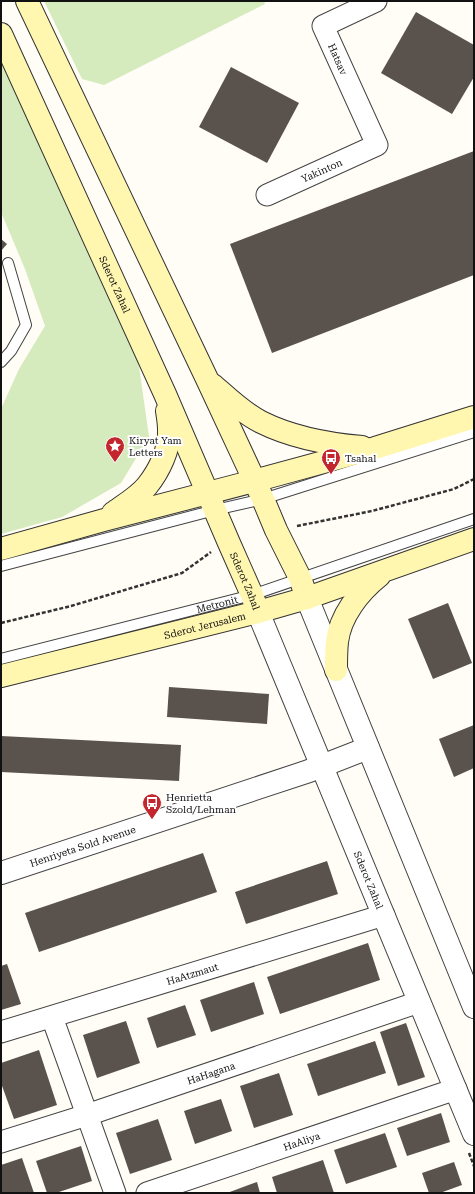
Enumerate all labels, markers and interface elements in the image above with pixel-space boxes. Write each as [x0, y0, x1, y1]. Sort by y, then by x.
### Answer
street label: Hatsav [326, 42, 349, 77]
street label: Yakinton [300, 156, 345, 185]
street label: Sderot Zahal [97, 254, 132, 315]
place icon: Kiryat Yam Letters [104, 435, 126, 463]
place label: Kiryat Yam Letters [129, 435, 182, 458]
bus stop icon: Tsahal [320, 447, 342, 475]
place label: Tsahal [345, 453, 376, 464]
street label: Sderot Zahal [228, 551, 262, 611]
street label: Metronit [195, 594, 239, 615]
street label: Sderot Jerusalem [163, 610, 247, 641]
bus stop icon: Henrietta Szold/Lehman [141, 792, 163, 820]
place label: Henrietta Szold/Lehman [166, 792, 237, 815]
street label: Henriyeta Sold Avenue [28, 824, 138, 869]
street label: Sderot Zahal [352, 850, 385, 911]
street label: HaAtzmaut [165, 961, 220, 987]
street label: HaHagana [186, 1060, 237, 1087]
street label: HaAliya [282, 1130, 322, 1153]

